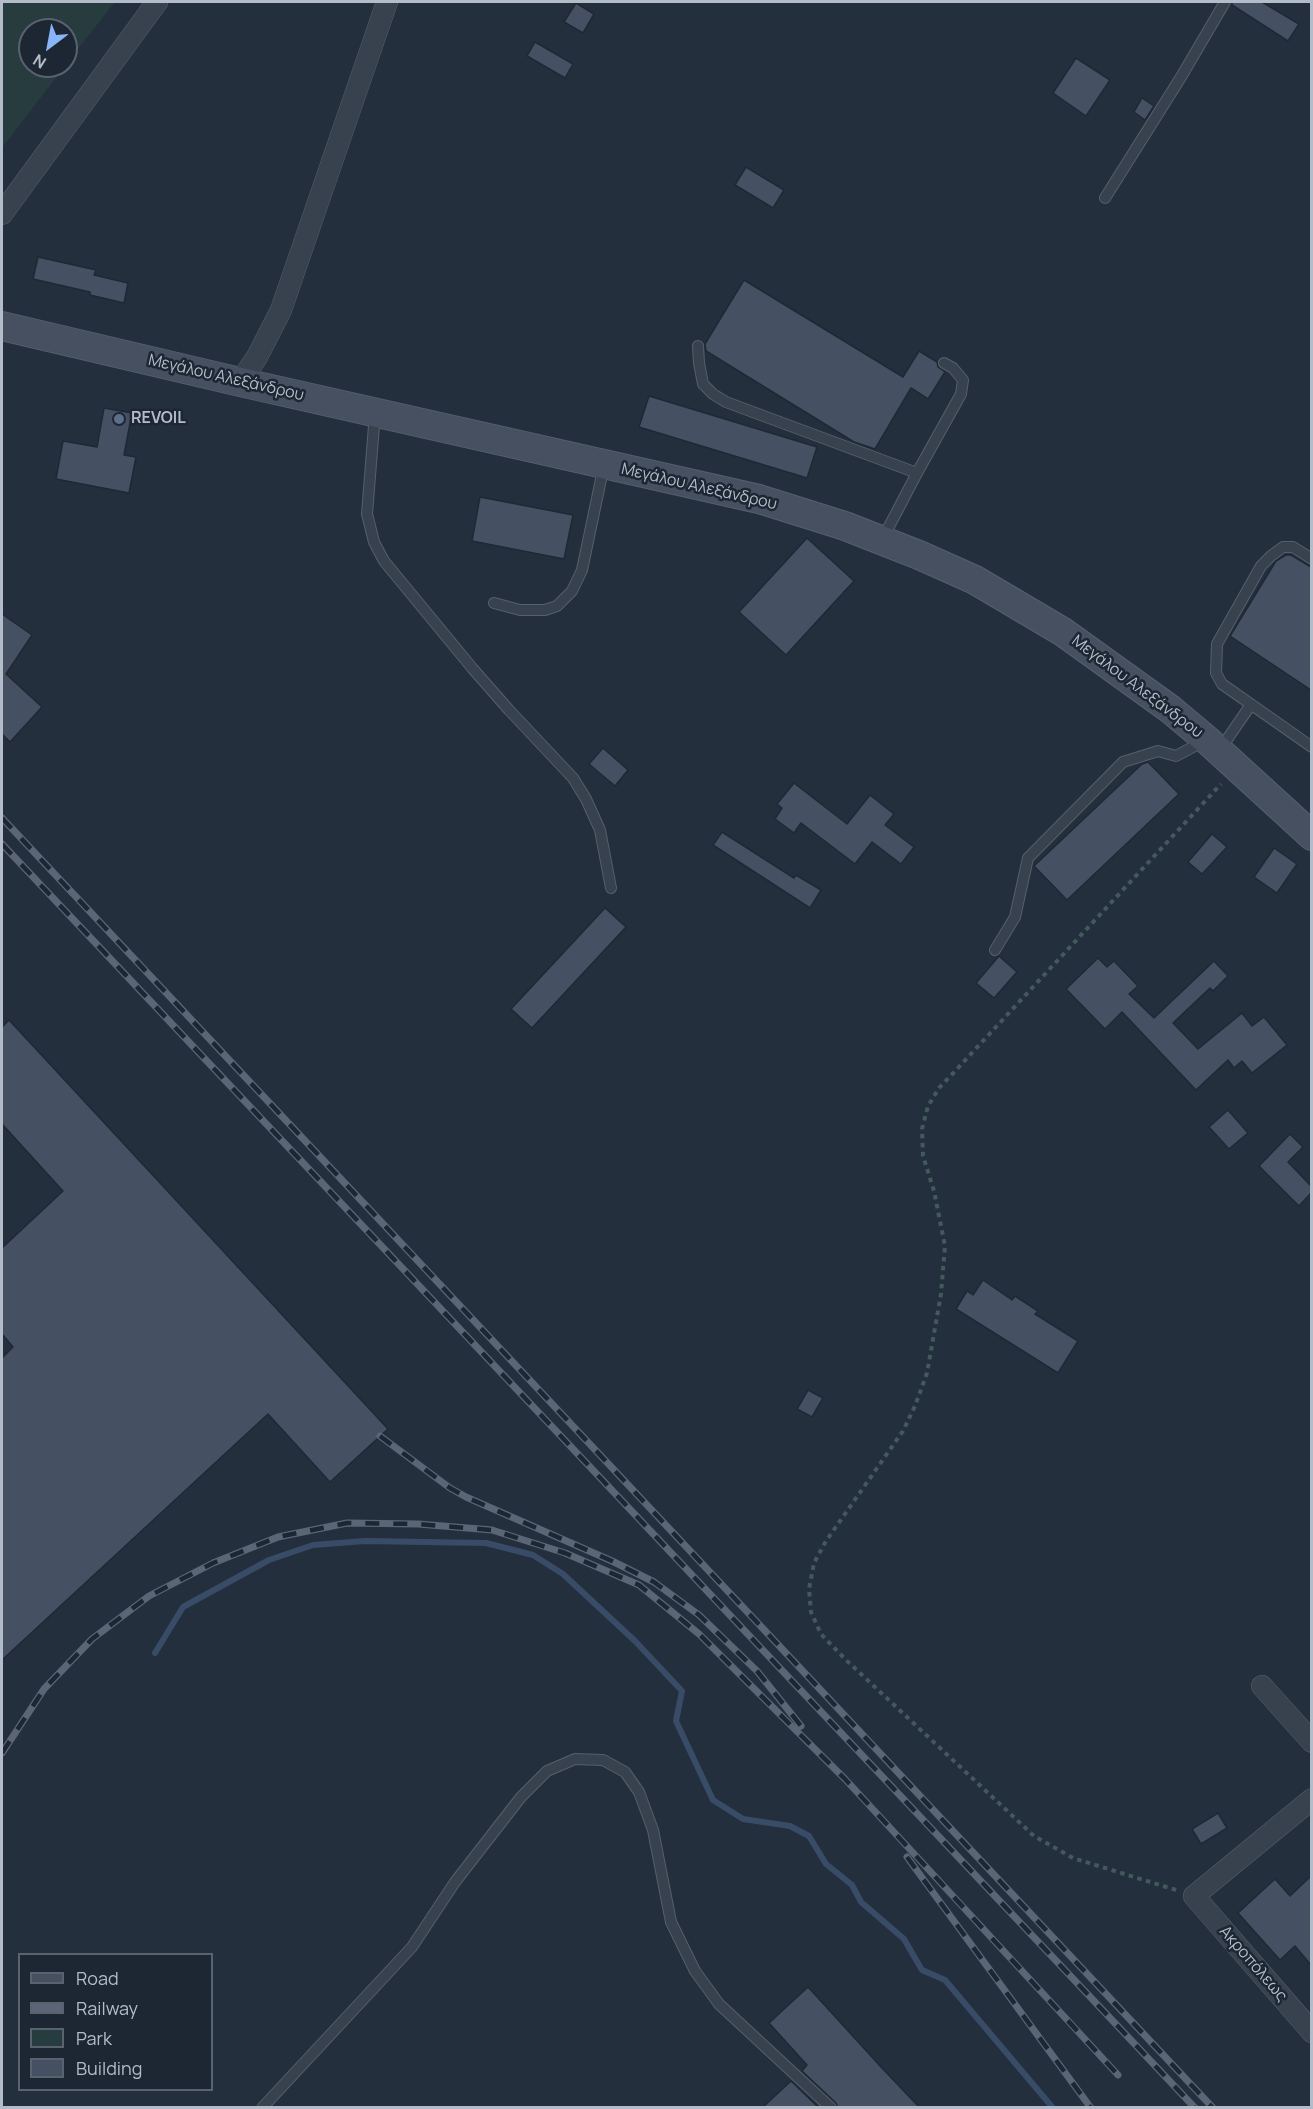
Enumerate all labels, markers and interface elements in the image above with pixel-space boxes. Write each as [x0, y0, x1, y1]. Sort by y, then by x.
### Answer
north arrow [18, 18, 78, 78]
text: N [29, 49, 50, 74]
street label: Μεγάλου Αλεξάνδρου [146, 351, 306, 405]
place label: REVOIL [131, 409, 186, 429]
marker: REVOIL [112, 412, 126, 426]
street label: Μεγάλου Αλεξάνδρου [619, 460, 779, 514]
street label: Μεγάλου Αλεξάνδρου [1068, 631, 1206, 743]
street label: Ακροπόλεως [1215, 1922, 1291, 2006]
legend [18, 1953, 213, 2091]
text: Road [76, 1966, 119, 1990]
text: Railway [76, 1996, 138, 2020]
text: Park [76, 2026, 112, 2050]
text: Building [76, 2056, 142, 2080]

